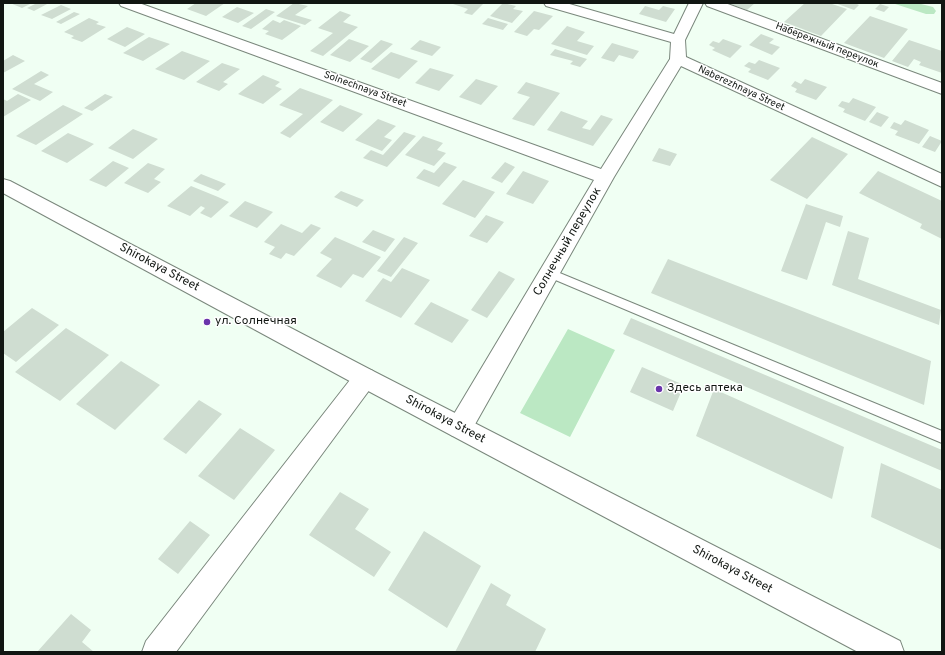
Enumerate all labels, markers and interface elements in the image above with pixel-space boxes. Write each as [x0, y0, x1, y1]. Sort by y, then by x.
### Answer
street label: Набережный переулок [774, 21, 880, 71]
street label: Naberezhnaya Street [696, 64, 786, 114]
street label: Solnechnaya Street [322, 69, 408, 111]
street label: Солнечный переулок [531, 185, 605, 299]
street label: Shirokaya Street [116, 241, 202, 295]
place label: ул. Солнечная [215, 315, 297, 329]
marker: ул. Солнечная [202, 317, 212, 327]
place label: Здесь аптека [667, 382, 743, 396]
marker: Здесь аптека [654, 384, 664, 394]
street label: Shirokaya Street [402, 393, 488, 447]
street label: Shirokaya Street [689, 543, 775, 597]

